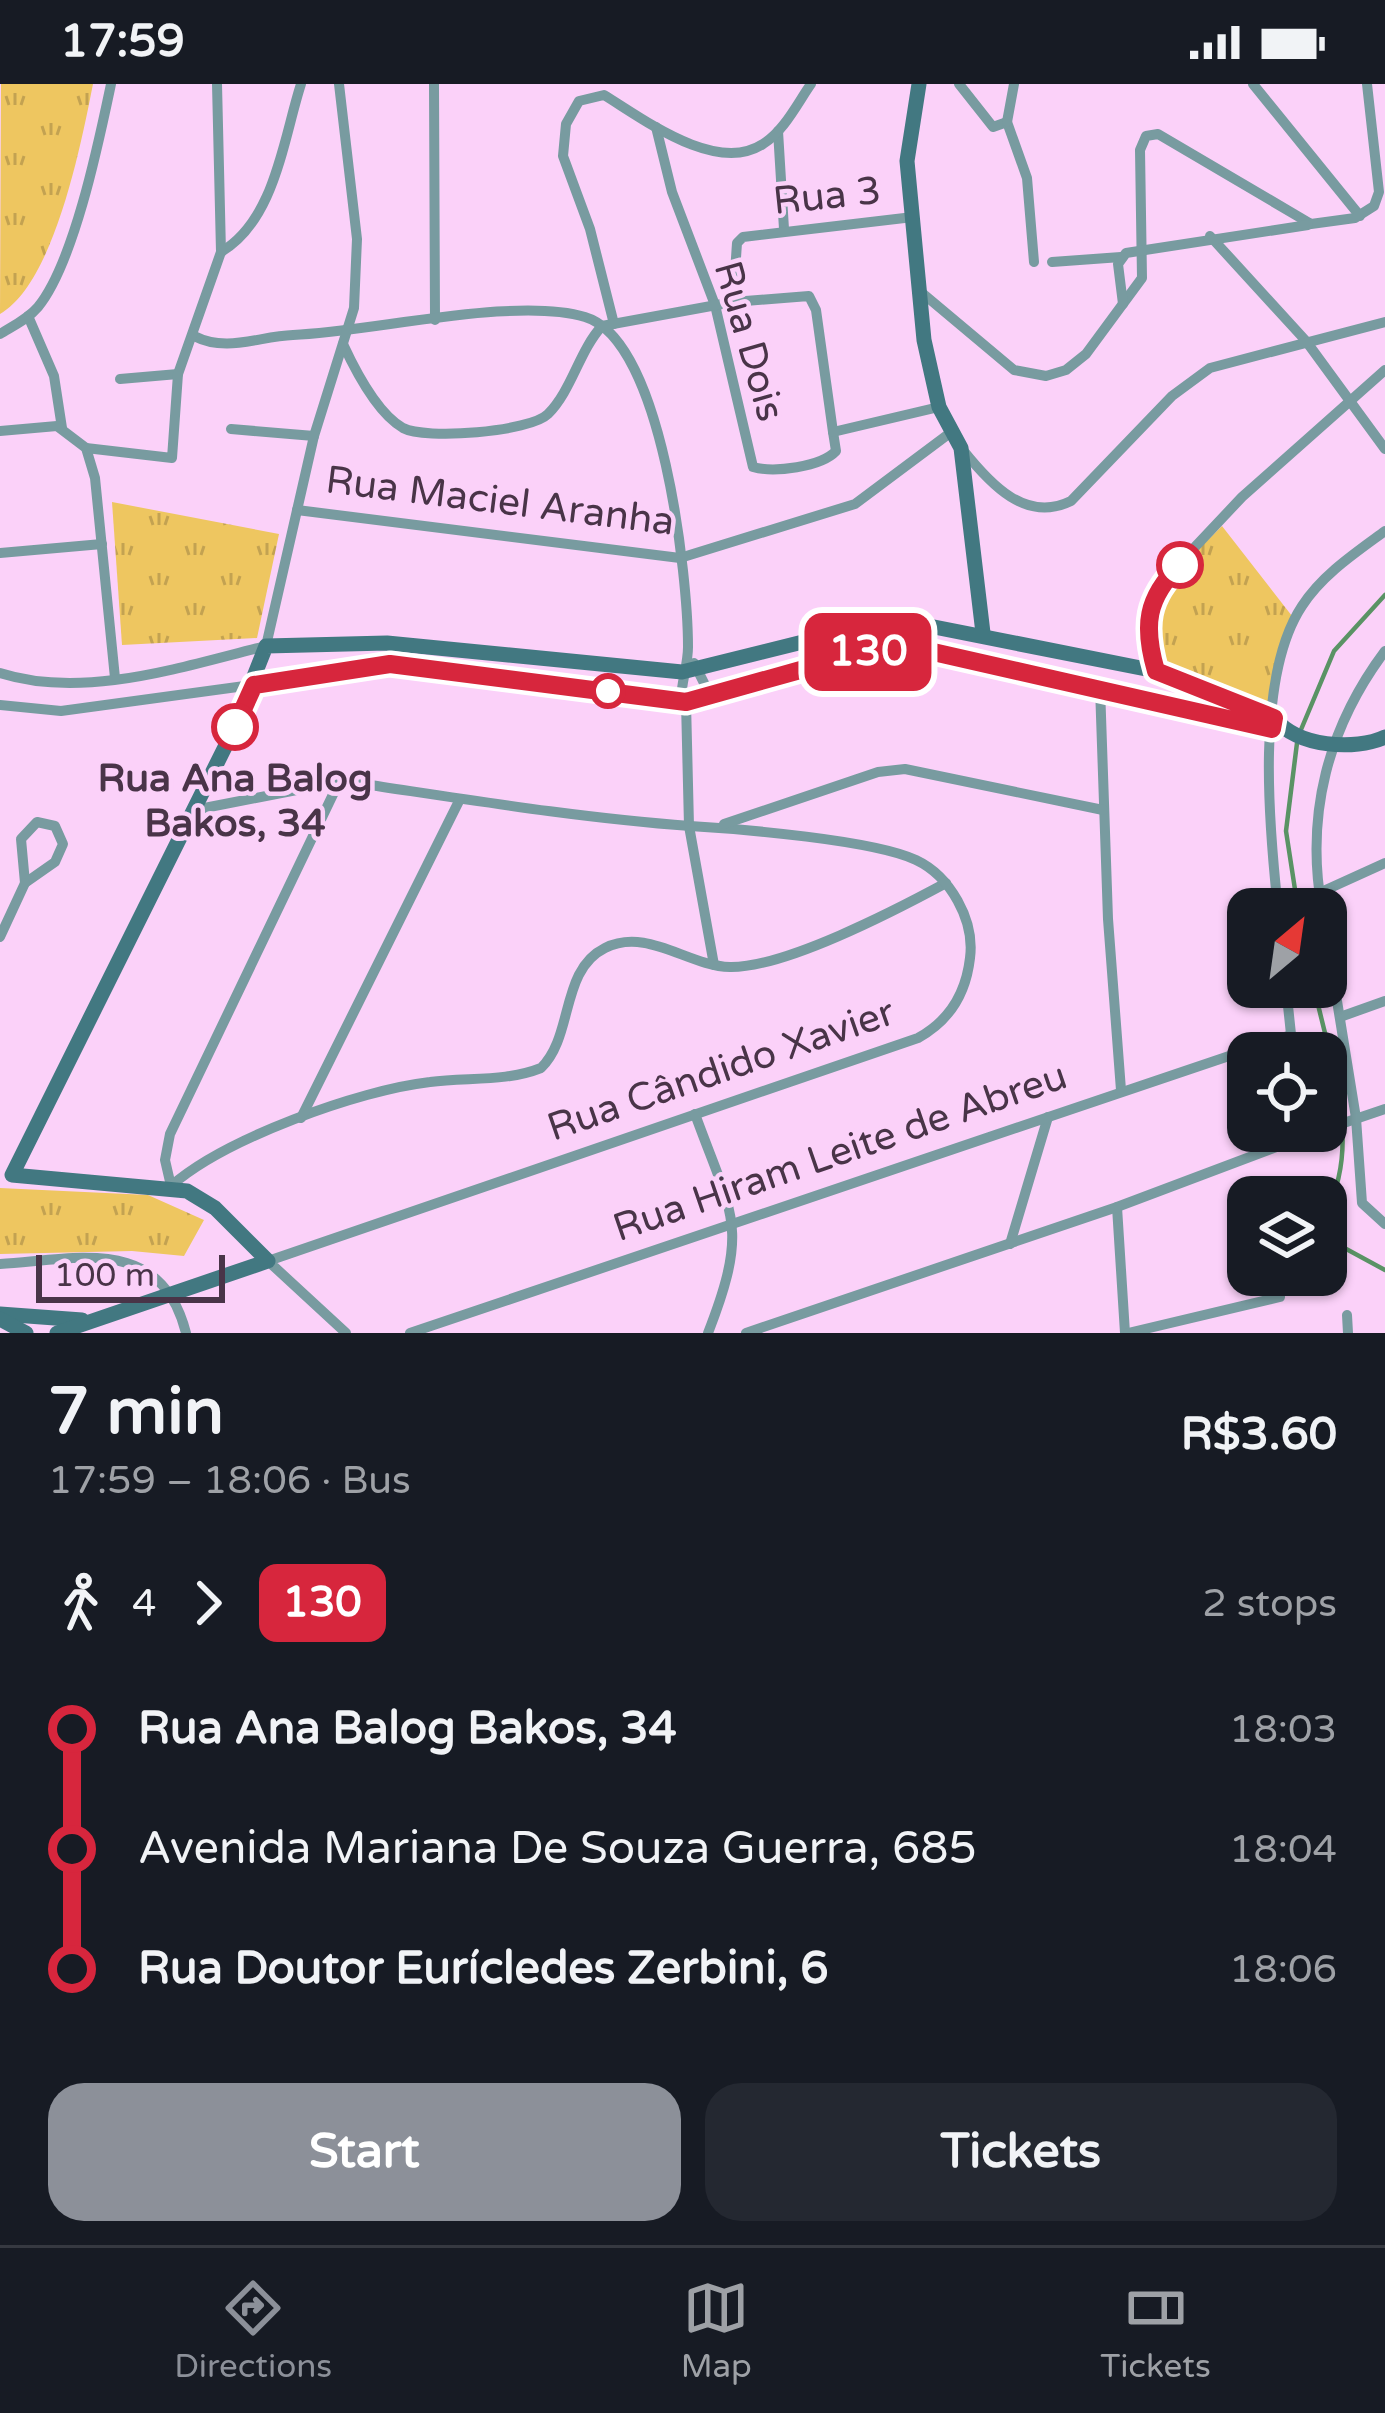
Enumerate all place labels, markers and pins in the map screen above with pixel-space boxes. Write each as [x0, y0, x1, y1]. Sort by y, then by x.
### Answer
unlabelled marker [1158, 543, 1202, 587]
unlabelled marker [592, 675, 624, 707]
marker: Rua Ana Balog Bakos, 34 [213, 705, 257, 749]
place label: Rua Ana Balog Bakos, 34 [97, 755, 373, 847]

